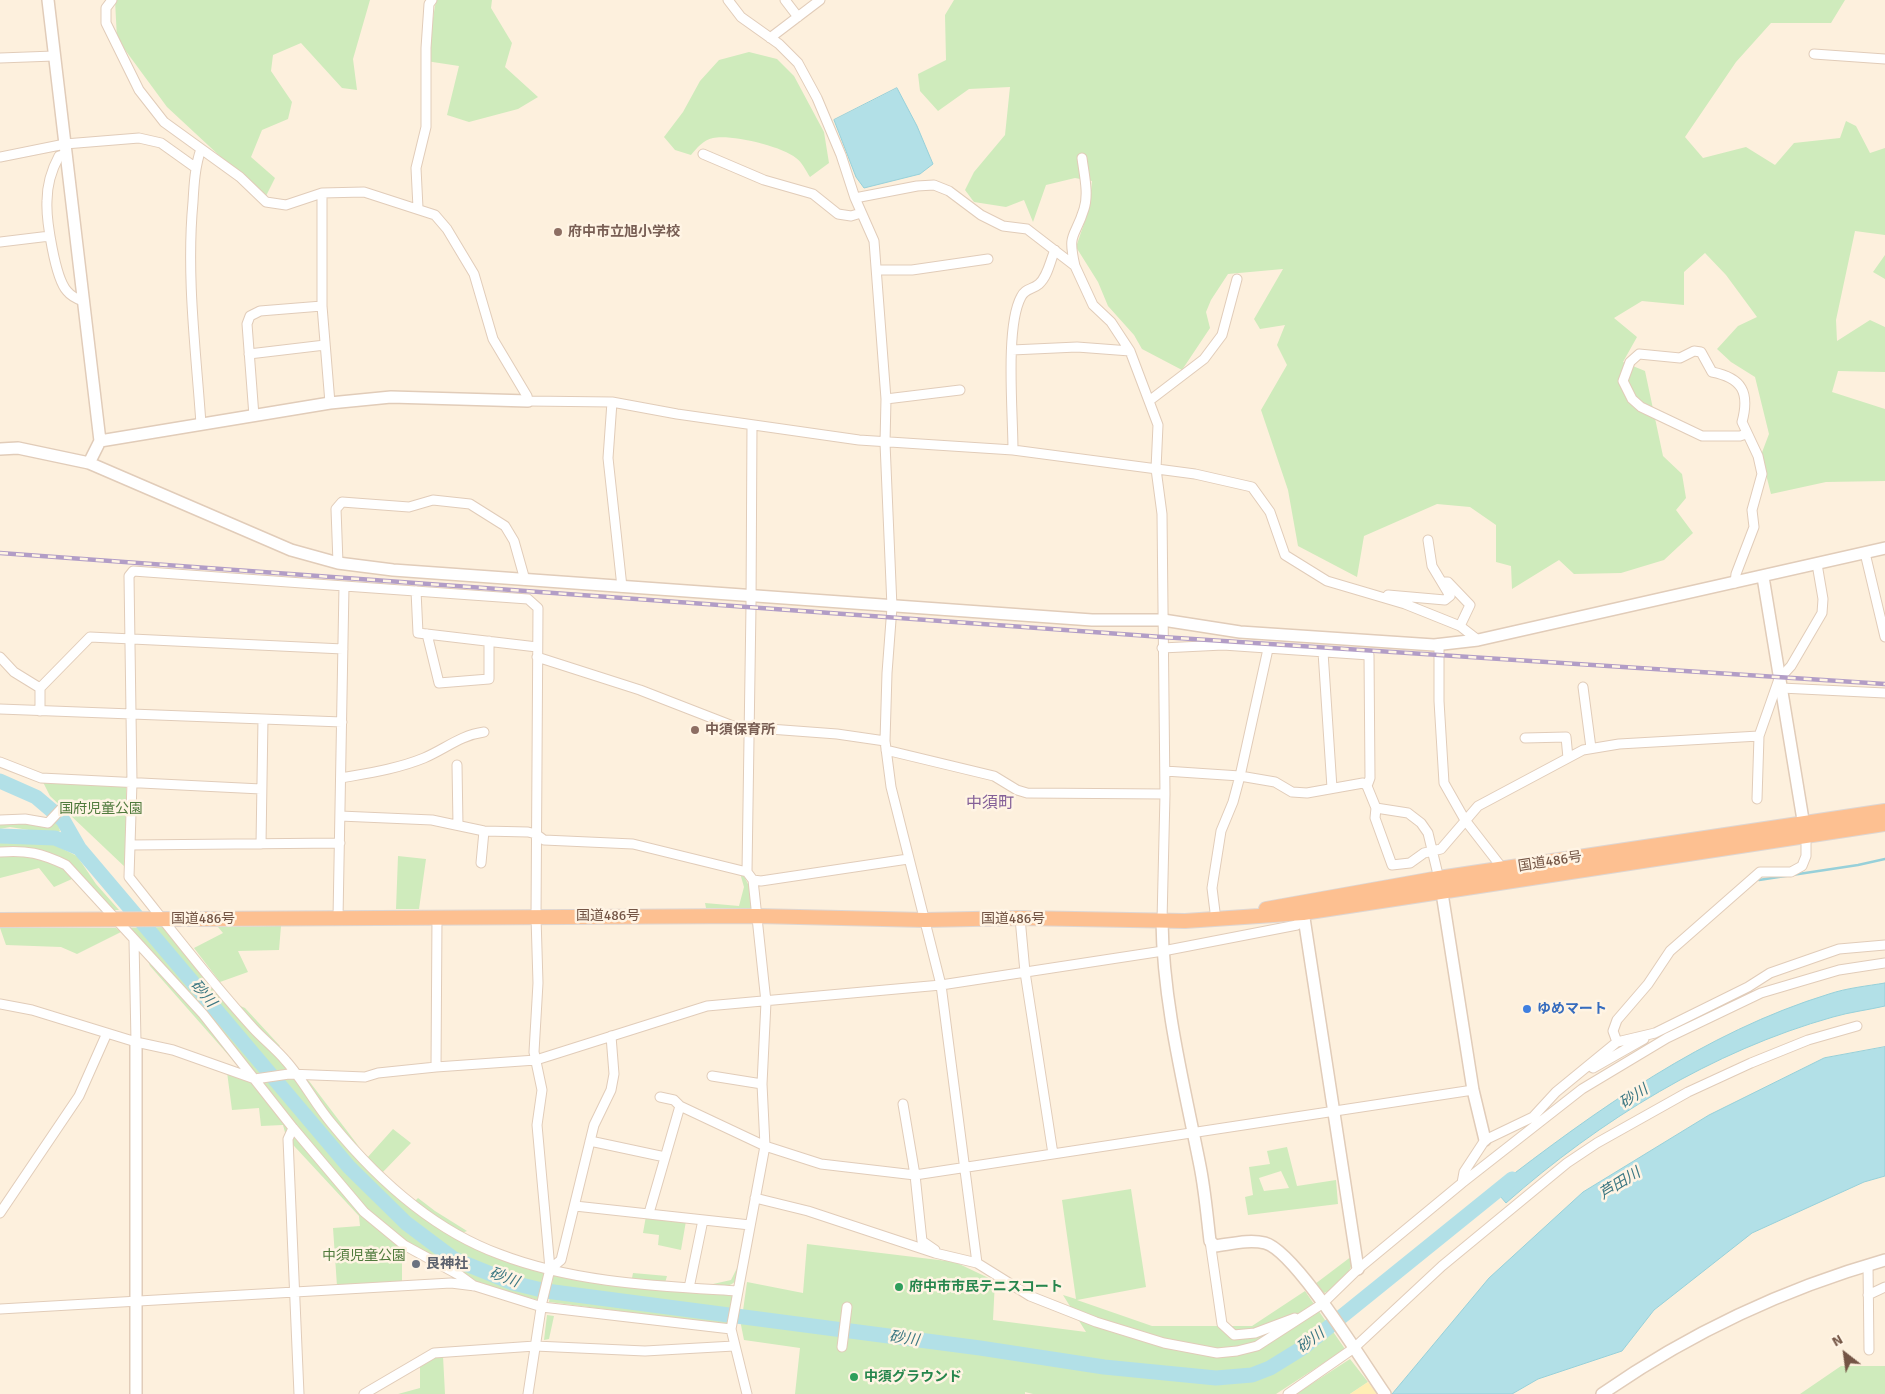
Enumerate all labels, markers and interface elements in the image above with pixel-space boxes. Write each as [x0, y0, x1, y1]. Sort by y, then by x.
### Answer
place label: 府中市立旭小学校 [568, 224, 680, 240]
marker: 府中市立旭小学校 [552, 226, 564, 238]
place label: 中須保育所 [705, 722, 775, 738]
marker: 中須保育所 [689, 724, 701, 736]
district label: 中須町 [966, 794, 1014, 814]
park label: 国府児童公園 [59, 801, 143, 817]
street label: 国道486号 [1517, 849, 1583, 875]
street label: 国道486号 [576, 908, 640, 924]
street label: 国道486号 [171, 911, 235, 927]
street label: 国道486号 [981, 911, 1045, 927]
water label: 砂川 [186, 977, 220, 1011]
place label: ゆめマート [1537, 1001, 1607, 1017]
marker: ゆめマート [1521, 1003, 1533, 1015]
water label: 砂川 [1617, 1081, 1651, 1113]
water label: 芦田川 [1596, 1164, 1644, 1204]
park label: 中須児童公園 [322, 1248, 406, 1264]
place label: 艮神社 [426, 1256, 468, 1272]
marker: 艮神社 [410, 1258, 422, 1270]
water label: 砂川 [487, 1264, 521, 1292]
place label: 府中市市民テニスコート [909, 1279, 1063, 1295]
marker: 府中市市民テニスコート [893, 1281, 905, 1293]
water label: 砂川 [1294, 1325, 1328, 1357]
water label: 砂川 [888, 1328, 920, 1350]
north arrow [1820, 1329, 1870, 1379]
text: N [1829, 1331, 1846, 1350]
place label: 中須グラウンド [864, 1369, 962, 1385]
marker: 中須グラウンド [848, 1371, 860, 1383]

